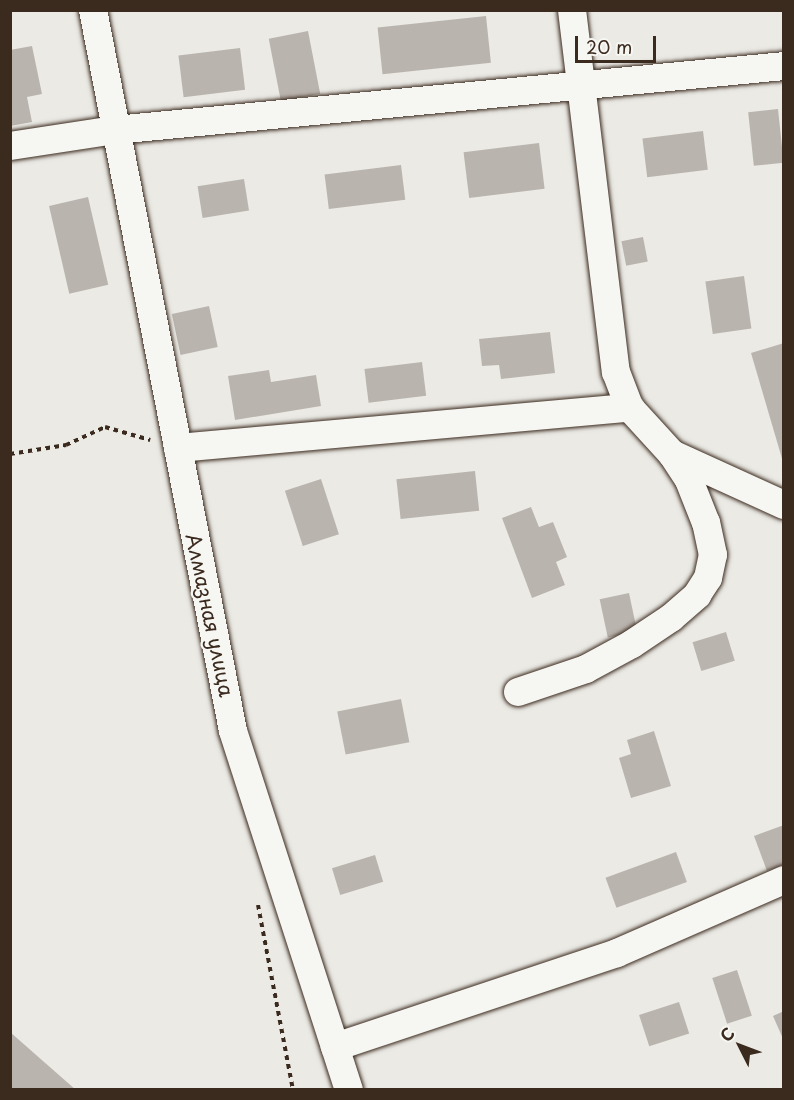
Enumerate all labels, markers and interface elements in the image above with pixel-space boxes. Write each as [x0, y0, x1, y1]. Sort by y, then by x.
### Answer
scale bar [578, 24, 659, 62]
text: 20 m [586, 33, 632, 60]
street label: Алмазная улица [181, 531, 239, 699]
north arrow [710, 1016, 770, 1076]
text: С [714, 1021, 740, 1046]

